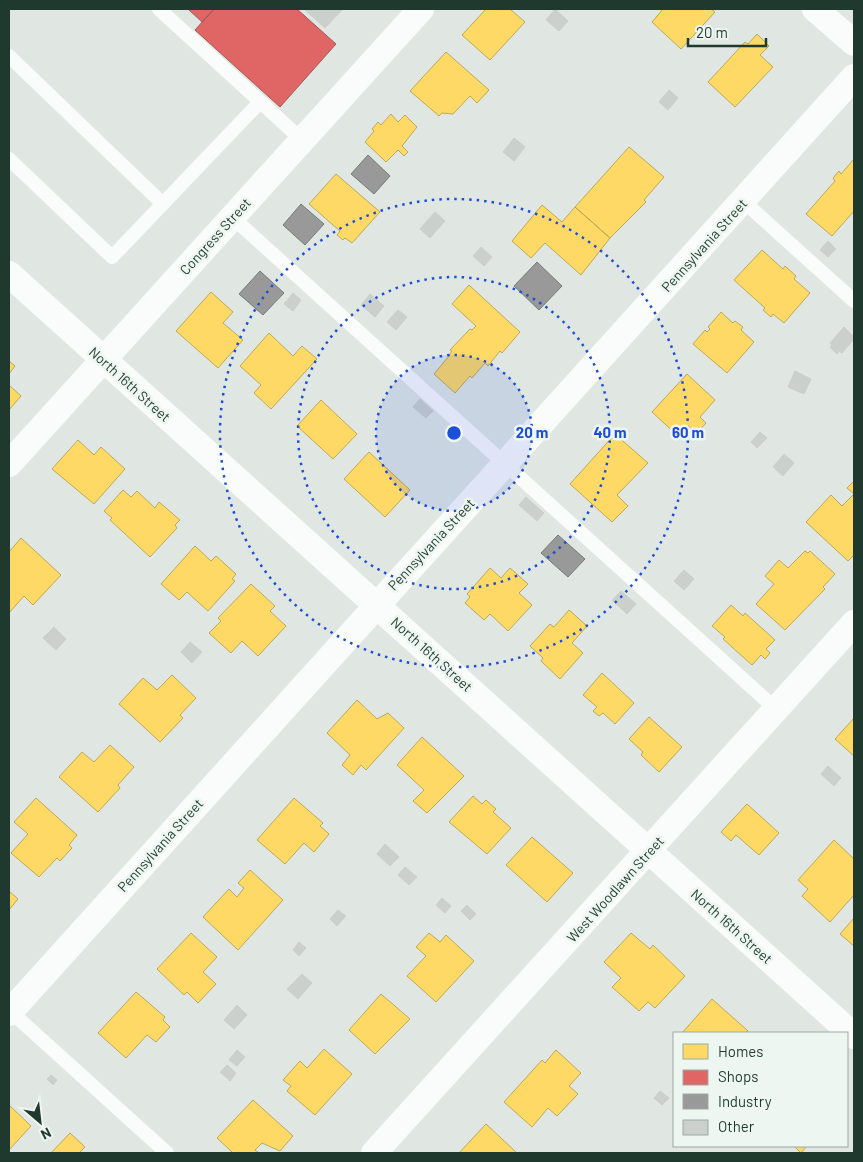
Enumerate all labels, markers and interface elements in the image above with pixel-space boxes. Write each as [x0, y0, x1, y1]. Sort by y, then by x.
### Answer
scale bar [688, 15, 766, 47]
text: 20 m [696, 23, 728, 41]
street label: Congress Street [176, 194, 254, 278]
street label: Pennsylvania Street [658, 195, 750, 295]
street label: North 16th Street [86, 343, 174, 425]
text: 20 m [516, 423, 548, 441]
text: 40 m [593, 423, 627, 441]
text: 60 m [672, 423, 704, 441]
centre of rings [445, 424, 463, 442]
street label: Pennsylvania Street [384, 494, 478, 594]
street label: North 16th Street [388, 613, 476, 695]
street label: Pennsylvania Street [114, 795, 206, 895]
street label: West Woodlawn Street [563, 832, 667, 946]
street label: North 16th Street [688, 885, 776, 967]
legend [673, 1032, 848, 1147]
text: Homes [718, 1042, 763, 1060]
text: Shops [718, 1067, 758, 1085]
text: Industry [718, 1092, 772, 1110]
north arrow [15, 1097, 65, 1147]
text: Other [718, 1117, 755, 1135]
text: N [38, 1124, 54, 1144]

